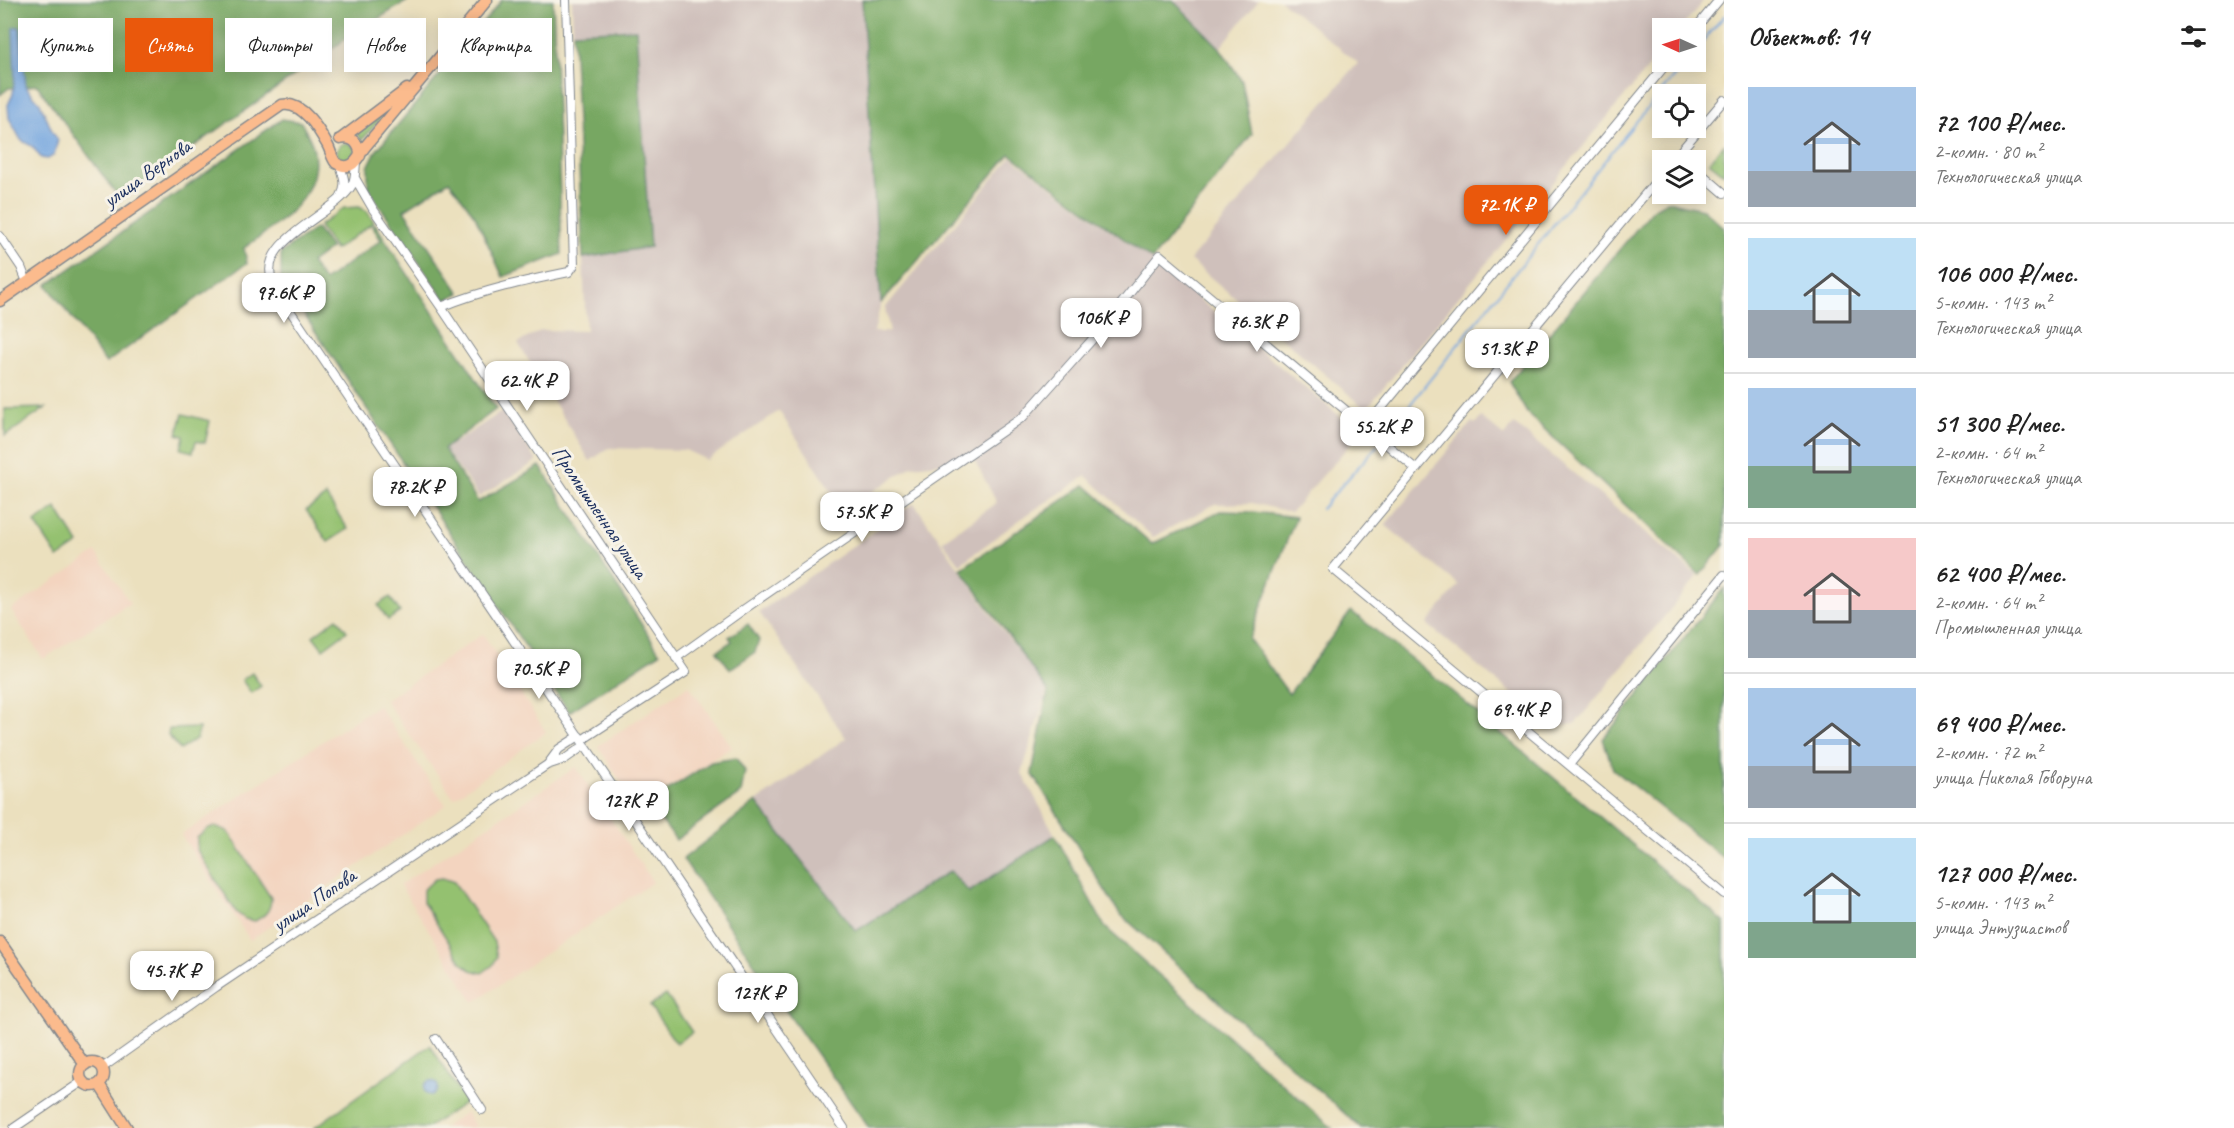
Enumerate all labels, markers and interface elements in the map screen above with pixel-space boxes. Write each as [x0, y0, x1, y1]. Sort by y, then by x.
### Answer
chip: Купить [18, 18, 113, 72]
chip: Снять [125, 18, 213, 72]
chip: Фильтры [225, 18, 332, 72]
chip: Новое [344, 18, 426, 72]
chip: Квартира [438, 18, 552, 72]
north arrow [1652, 18, 1706, 72]
map controls [1652, 18, 1706, 204]
text: Объектов: 14 [1748, 20, 1868, 53]
icon: filters [2177, 20, 2210, 53]
button: locate [1652, 84, 1706, 138]
text: 72 100 ₽/мес. [1934, 106, 2065, 139]
icon: home [1796, 111, 1868, 183]
street label: улица Вернова [96, 132, 198, 214]
text: 2-комн. · 80 m² [1934, 139, 2042, 164]
button: layers [1652, 150, 1706, 204]
text: Технологическая улица [1934, 164, 2081, 189]
pin: 72.1K ₽ [1451, 185, 1561, 236]
text: 72.1K ₽ [1478, 192, 1534, 217]
text: 106 000 ₽/мес. [1934, 257, 2077, 290]
icon: home [1796, 262, 1868, 334]
pin: 97.6K ₽ [229, 273, 339, 324]
text: 97.6K ₽ [256, 280, 312, 305]
text: 5-комн. · 143 m² [1934, 290, 2051, 315]
pin: 106K ₽ [1052, 298, 1150, 349]
pin: 76.3K ₽ [1202, 302, 1312, 353]
text: 106K ₽ [1075, 305, 1127, 330]
text: 76.3K ₽ [1229, 309, 1285, 334]
text: Технологическая улица [1934, 315, 2081, 340]
pin: 51.3K ₽ [1452, 329, 1562, 380]
text: 51.3K ₽ [1479, 336, 1535, 361]
pin: 62.4K ₽ [472, 361, 582, 412]
text: 62.4K ₽ [499, 368, 555, 393]
pin: 55.2K ₽ [1327, 407, 1437, 458]
text: 51 300 ₽/мес. [1934, 407, 2065, 440]
icon: home [1796, 412, 1868, 484]
text: 55.2K ₽ [1354, 414, 1410, 439]
text: 2-комн. · 64 m² [1934, 440, 2042, 465]
street label: Промышленная улица [546, 441, 655, 585]
text: Технологическая улица [1934, 465, 2081, 490]
pin: 78.2K ₽ [360, 467, 470, 518]
text: 78.2K ₽ [387, 474, 443, 499]
pin: 57.5K ₽ [807, 492, 917, 543]
text: 57.5K ₽ [834, 499, 890, 524]
text: 62 400 ₽/мес. [1934, 557, 2065, 590]
icon: home [1796, 562, 1868, 634]
text: 2-комн. · 64 m² [1934, 590, 2042, 615]
text: Промышленная улица [1934, 615, 2081, 640]
pin: 70.5K ₽ [484, 649, 594, 700]
text: 70.5K ₽ [511, 656, 567, 681]
pin: 69.4K ₽ [1465, 690, 1575, 741]
text: 69.4K ₽ [1492, 697, 1548, 722]
text: 69 400 ₽/мес. [1934, 707, 2065, 740]
icon: home [1796, 712, 1868, 784]
text: 2-комн. · 72 m² [1934, 740, 2042, 765]
text: улица Николая Говоруна [1934, 765, 2092, 790]
pin: 127K ₽ [580, 781, 678, 832]
text: 127K ₽ [603, 788, 655, 813]
text: 127 000 ₽/мес. [1934, 857, 2077, 890]
street label: улица Попова [266, 861, 363, 938]
icon: home [1796, 862, 1868, 934]
text: 5-комн. · 143 m² [1934, 890, 2051, 915]
text: улица Энтузиастов [1934, 915, 2066, 940]
pin: 45.7K ₽ [117, 951, 227, 1002]
text: 45.7K ₽ [144, 958, 200, 983]
pin: 127K ₽ [709, 973, 807, 1024]
text: 127K ₽ [732, 980, 784, 1005]

